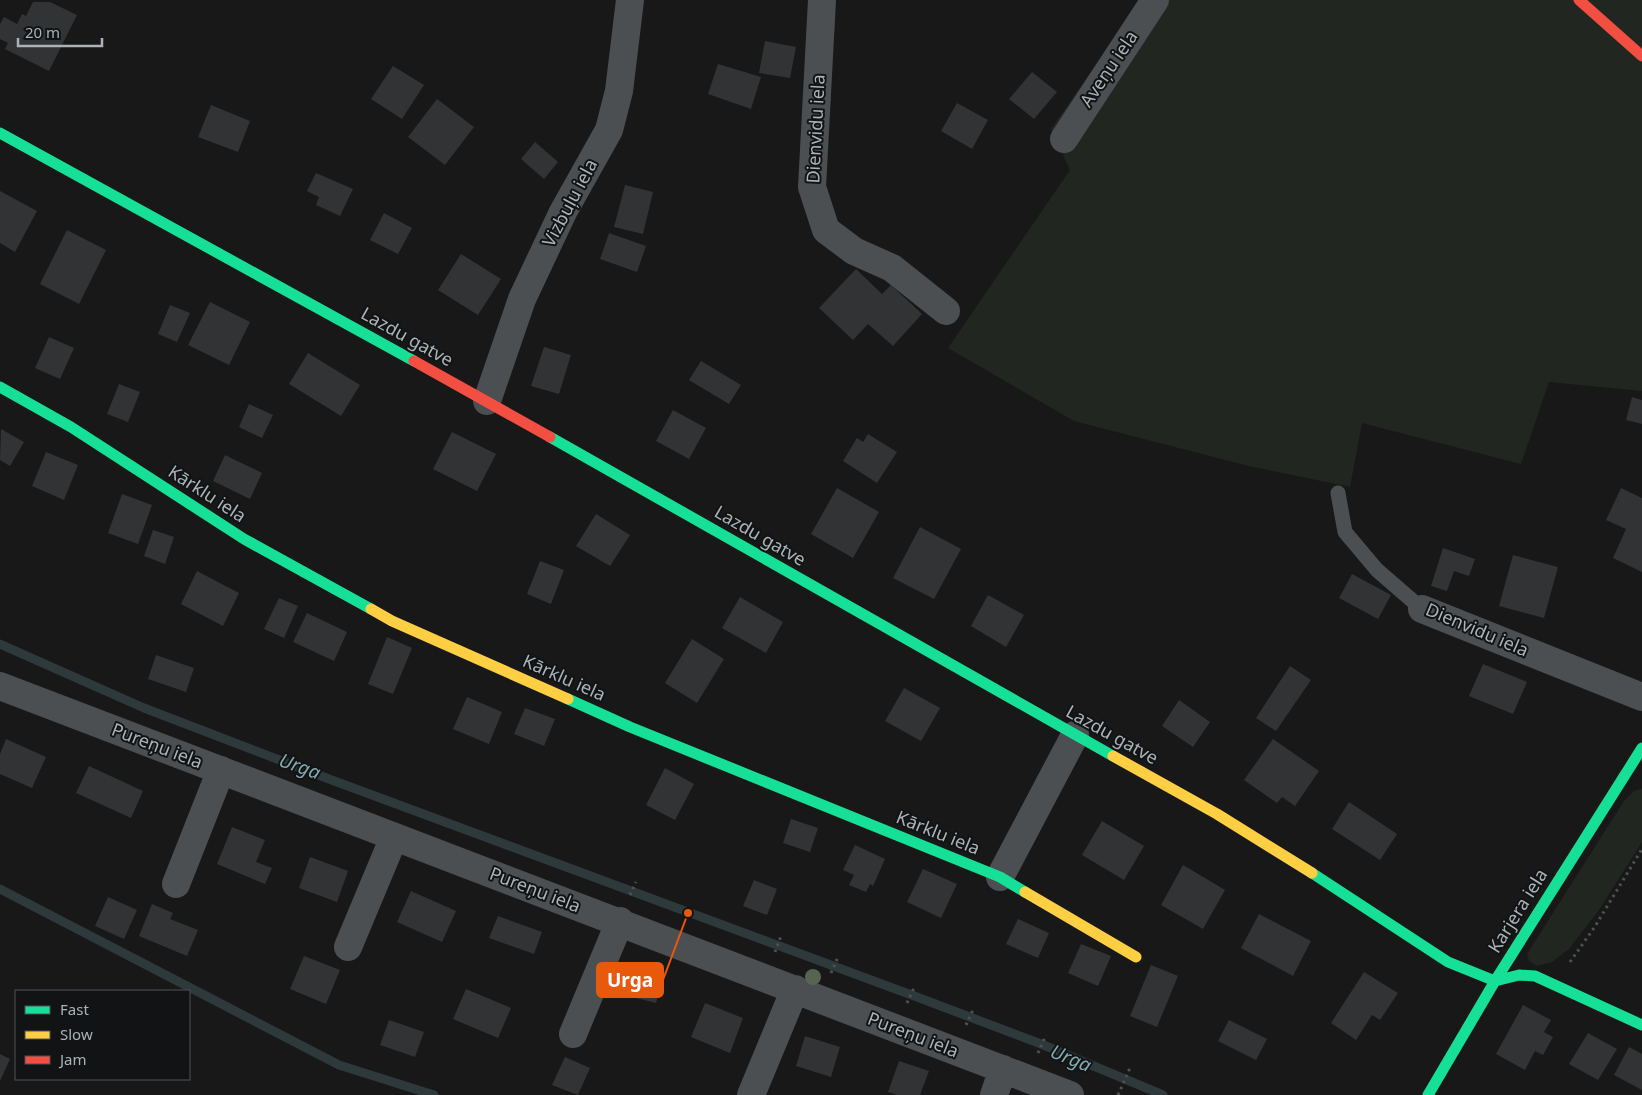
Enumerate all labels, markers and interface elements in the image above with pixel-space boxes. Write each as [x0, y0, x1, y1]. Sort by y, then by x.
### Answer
scale bar [18, 15, 101, 47]
text: 20 m [25, 22, 60, 42]
street label: Aveņu iela [1074, 26, 1143, 111]
street label: Dienvidu iela [800, 74, 830, 184]
street label: Vizbuļu iela [536, 154, 602, 251]
street label: Lazdu gatve [357, 301, 458, 371]
street label: Kārklu iela [164, 459, 251, 527]
street label: Lazdu gatve [710, 499, 811, 571]
street label: Dienvidu iela [1422, 597, 1532, 661]
street label: Kārklu iela [519, 648, 610, 706]
street label: Lazdu gatve [1062, 699, 1163, 769]
street label: Pureņu iela [108, 717, 206, 773]
water label: Urga [276, 747, 324, 785]
street label: Kārklu iela [893, 804, 984, 860]
street label: Pureņu iela [486, 861, 584, 917]
street label: Karjera iela [1482, 864, 1552, 957]
callout: Urga [597, 963, 663, 997]
text: Urga [607, 967, 653, 993]
legend [15, 990, 190, 1080]
text: Fast [60, 999, 89, 1019]
street label: Pureņu iela [864, 1006, 962, 1062]
text: Slow [60, 1024, 93, 1044]
water label: Urga [1047, 1038, 1096, 1078]
text: Jam [58, 1049, 87, 1069]

